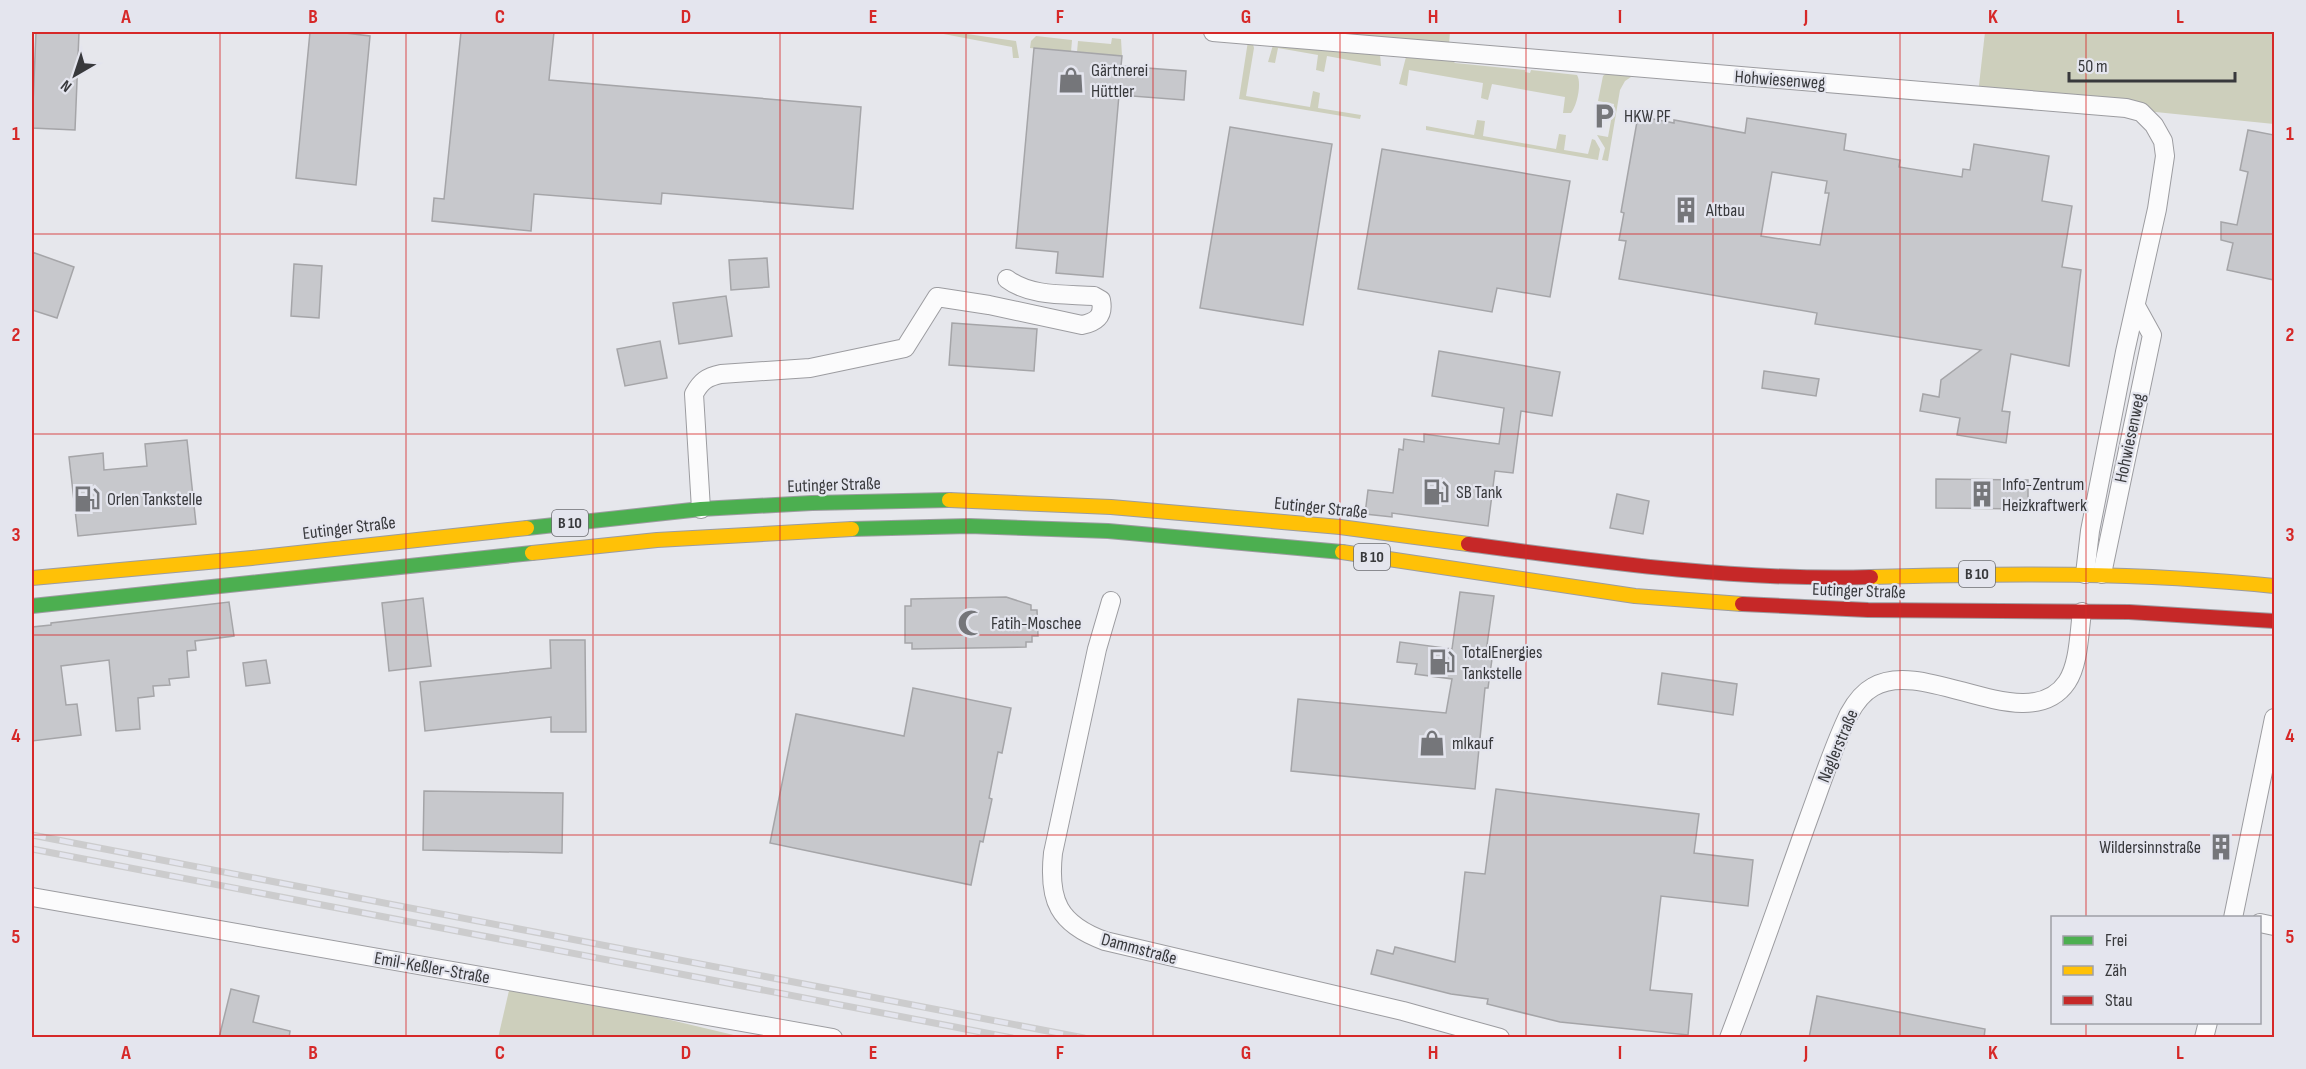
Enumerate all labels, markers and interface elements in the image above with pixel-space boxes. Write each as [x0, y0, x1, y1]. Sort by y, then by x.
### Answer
text: A [120, 5, 131, 29]
text: B [308, 5, 318, 29]
text: C [495, 5, 505, 29]
text: D [681, 5, 691, 29]
text: E [869, 5, 877, 29]
text: F [1056, 5, 1064, 29]
text: G [1241, 5, 1251, 29]
text: H [1428, 5, 1438, 29]
text: I [1618, 5, 1622, 29]
text: J [1803, 5, 1808, 29]
text: K [1988, 5, 1998, 29]
text: L [2176, 5, 2184, 29]
north arrow [45, 45, 105, 105]
scale bar [2069, 45, 2236, 83]
text: 50 m [2078, 56, 2108, 77]
place label: Gärtnerei Hüttler [1091, 60, 1148, 102]
shop icon: Gärtnerei Hüttler [1056, 65, 1086, 95]
street label: Hohwiesenweg [1734, 66, 1826, 94]
text: N [57, 75, 76, 96]
parking icon: HKW PF [1589, 101, 1619, 131]
place label: HKW PF [1624, 106, 1671, 127]
text: 1 [12, 122, 20, 146]
text: 1 [2286, 122, 2294, 146]
building icon: Altbau [1671, 195, 1701, 225]
place label: Altbau [1705, 200, 1745, 221]
text: 2 [12, 323, 20, 347]
text: 2 [2286, 323, 2294, 347]
street label: Hohwiesenweg [2110, 391, 2150, 485]
street label: Eutinger Straße [787, 473, 881, 497]
place label: Info-Zentrum Heizkraftwerk [2002, 474, 2087, 516]
fuel station icon: SB Tank [1421, 477, 1451, 507]
building icon: Info-Zentrum Heizkraftwerk [1967, 479, 1997, 509]
place label: SB Tank [1456, 482, 1502, 503]
fuel station icon: Orlen Tankstelle [72, 484, 102, 514]
place label: Orlen Tankstelle [107, 489, 203, 510]
street label: Eutinger Straße [1273, 493, 1369, 523]
road number: B 10 [552, 510, 588, 536]
street label: Eutinger Straße [301, 512, 397, 544]
text: 3 [12, 523, 21, 547]
text: 3 [2286, 523, 2295, 547]
road number: B 10 [1354, 544, 1390, 570]
road number: B 10 [1959, 561, 1995, 587]
street label: Eutinger Straße [1812, 579, 1906, 603]
mosque icon: Fatih-Moschee [956, 608, 986, 638]
place label: Fatih-Moschee [991, 613, 1082, 634]
place label: TotalEnergies Tankstelle [1462, 642, 1543, 684]
fuel station icon: TotalEnergies Tankstelle [1427, 647, 1457, 677]
street label: Naglerstraße [1813, 706, 1863, 786]
text: 4 [11, 724, 21, 748]
text: 4 [2285, 724, 2295, 748]
shop icon: mlkauf [1417, 728, 1447, 758]
place label: mlkauf [1452, 733, 1494, 754]
building icon: Wildersinnstraße [2206, 832, 2236, 862]
place label: Wildersinnstraße [2099, 837, 2201, 858]
legend [2051, 916, 2261, 1024]
text: 5 [12, 925, 21, 949]
text: 5 [2286, 925, 2295, 949]
street label: Dammstraße [1099, 929, 1179, 969]
text: Frei [2105, 930, 2127, 951]
street label: Emil-Keßler-Straße [373, 948, 491, 988]
text: Zäh [2105, 960, 2127, 981]
text: Stau [2105, 990, 2133, 1011]
text: A [120, 1041, 131, 1065]
text: B [308, 1041, 318, 1065]
text: C [495, 1041, 505, 1065]
text: D [681, 1041, 691, 1065]
text: E [869, 1041, 877, 1065]
text: F [1056, 1041, 1064, 1065]
text: G [1241, 1041, 1251, 1065]
text: H [1428, 1041, 1438, 1065]
text: I [1618, 1041, 1622, 1065]
text: J [1803, 1041, 1808, 1065]
text: K [1988, 1041, 1998, 1065]
text: L [2176, 1041, 2184, 1065]

